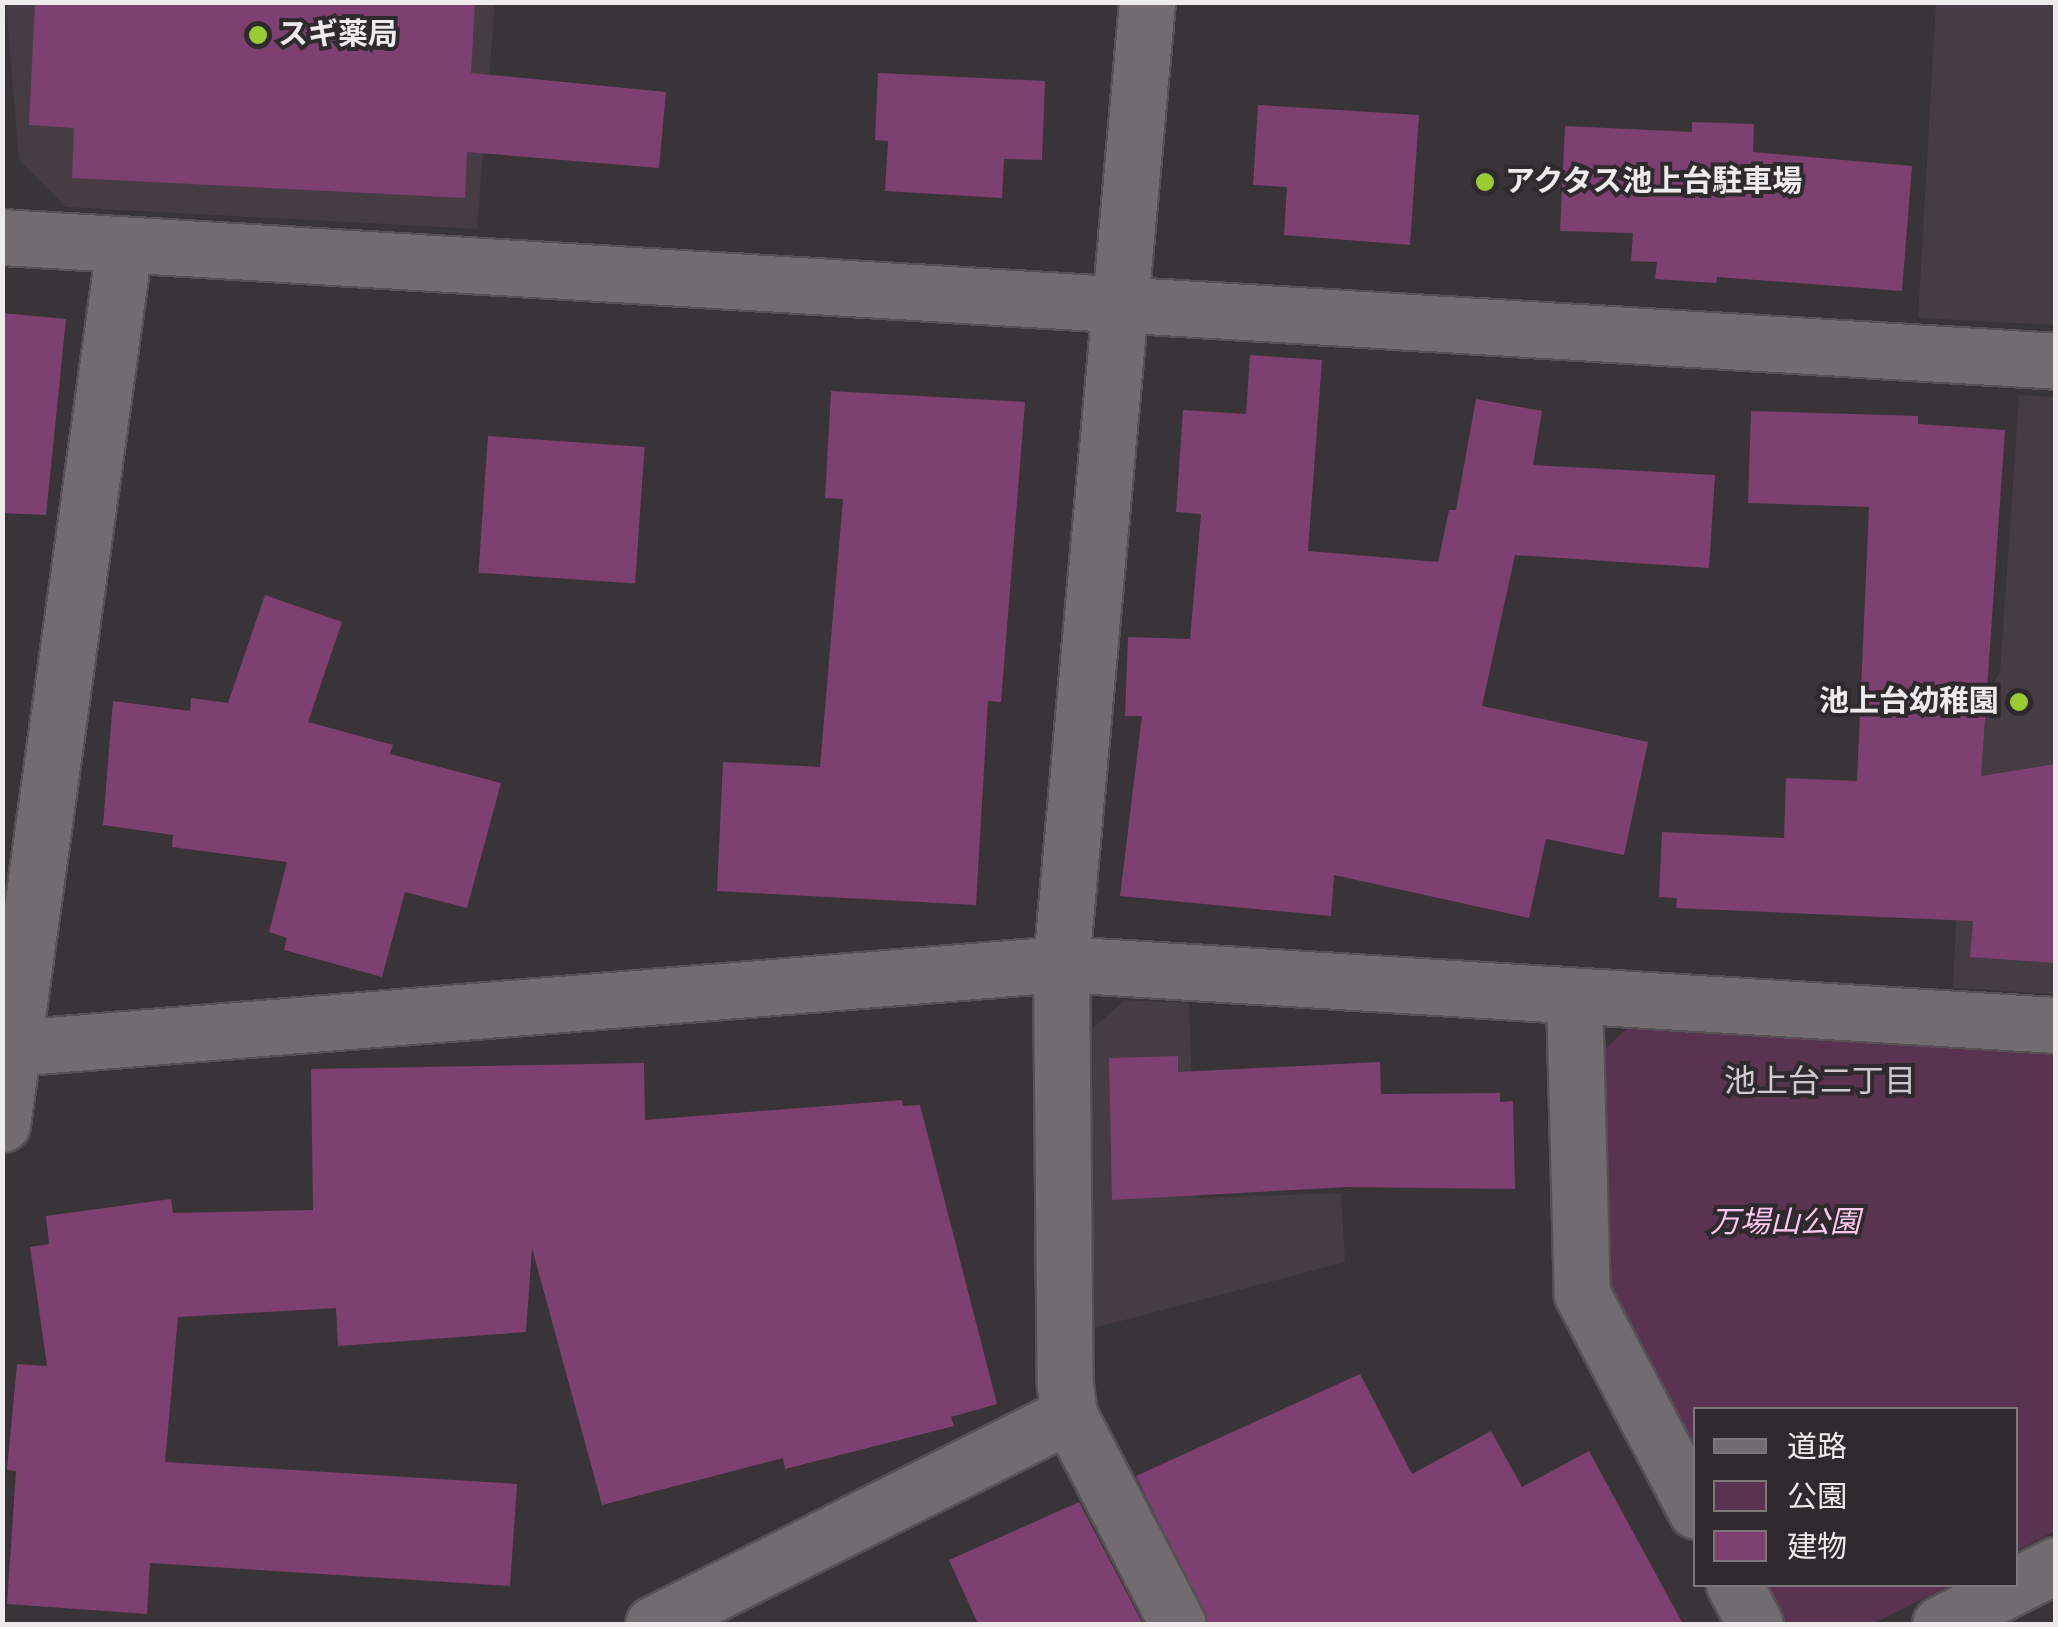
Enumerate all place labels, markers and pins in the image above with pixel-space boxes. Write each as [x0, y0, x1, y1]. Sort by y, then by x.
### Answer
place label: スギ薬局 [278, 17, 398, 53]
marker: スギ薬局 [247, 24, 269, 46]
place label: アクタス池上台駐車場 [1505, 164, 1805, 200]
marker: アクタス池上台駐車場 [1474, 171, 1496, 193]
place label: 池上台幼稚園 [1819, 684, 1999, 720]
marker: 池上台幼稚園 [2008, 691, 2030, 713]

